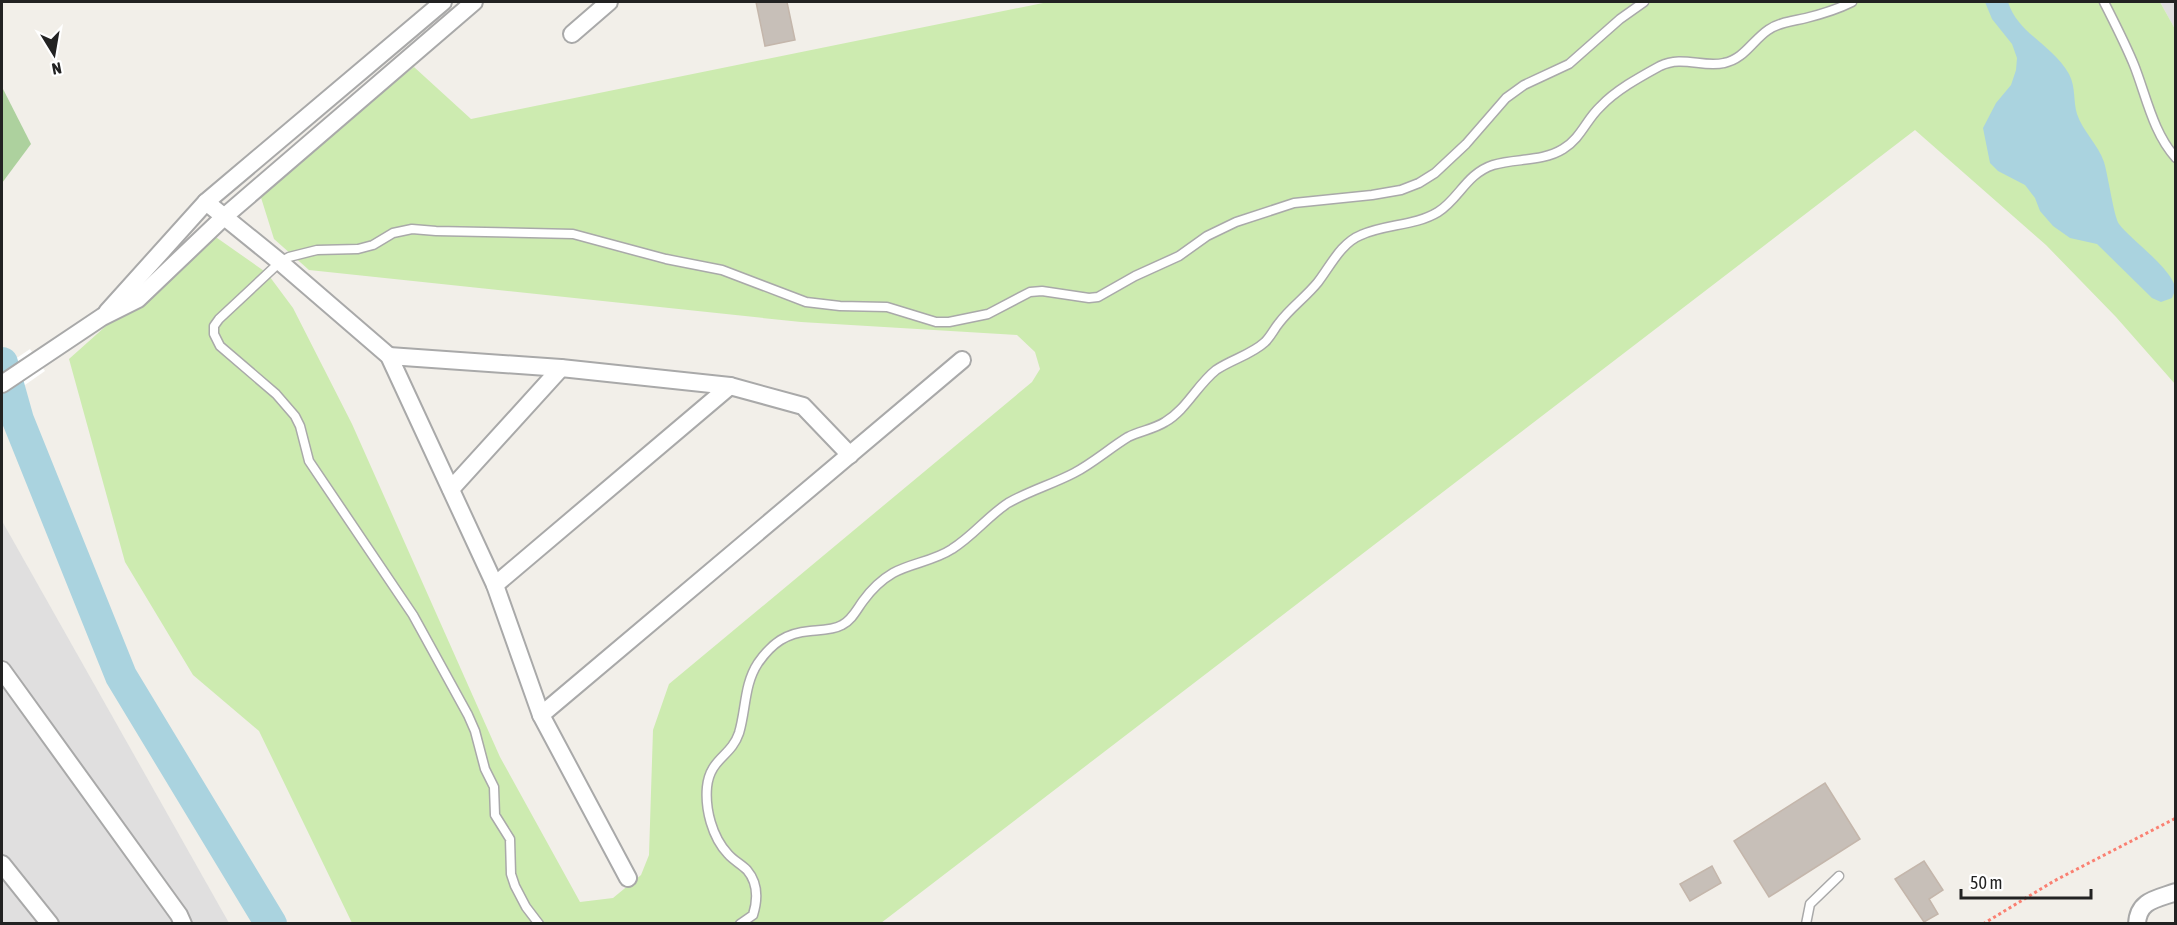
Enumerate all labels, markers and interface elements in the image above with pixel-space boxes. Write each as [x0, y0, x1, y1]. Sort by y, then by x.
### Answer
north arrow [24, 24, 84, 84]
text: N [51, 59, 63, 78]
scale bar [1961, 862, 2092, 900]
text: 50 m [1970, 872, 2002, 893]

